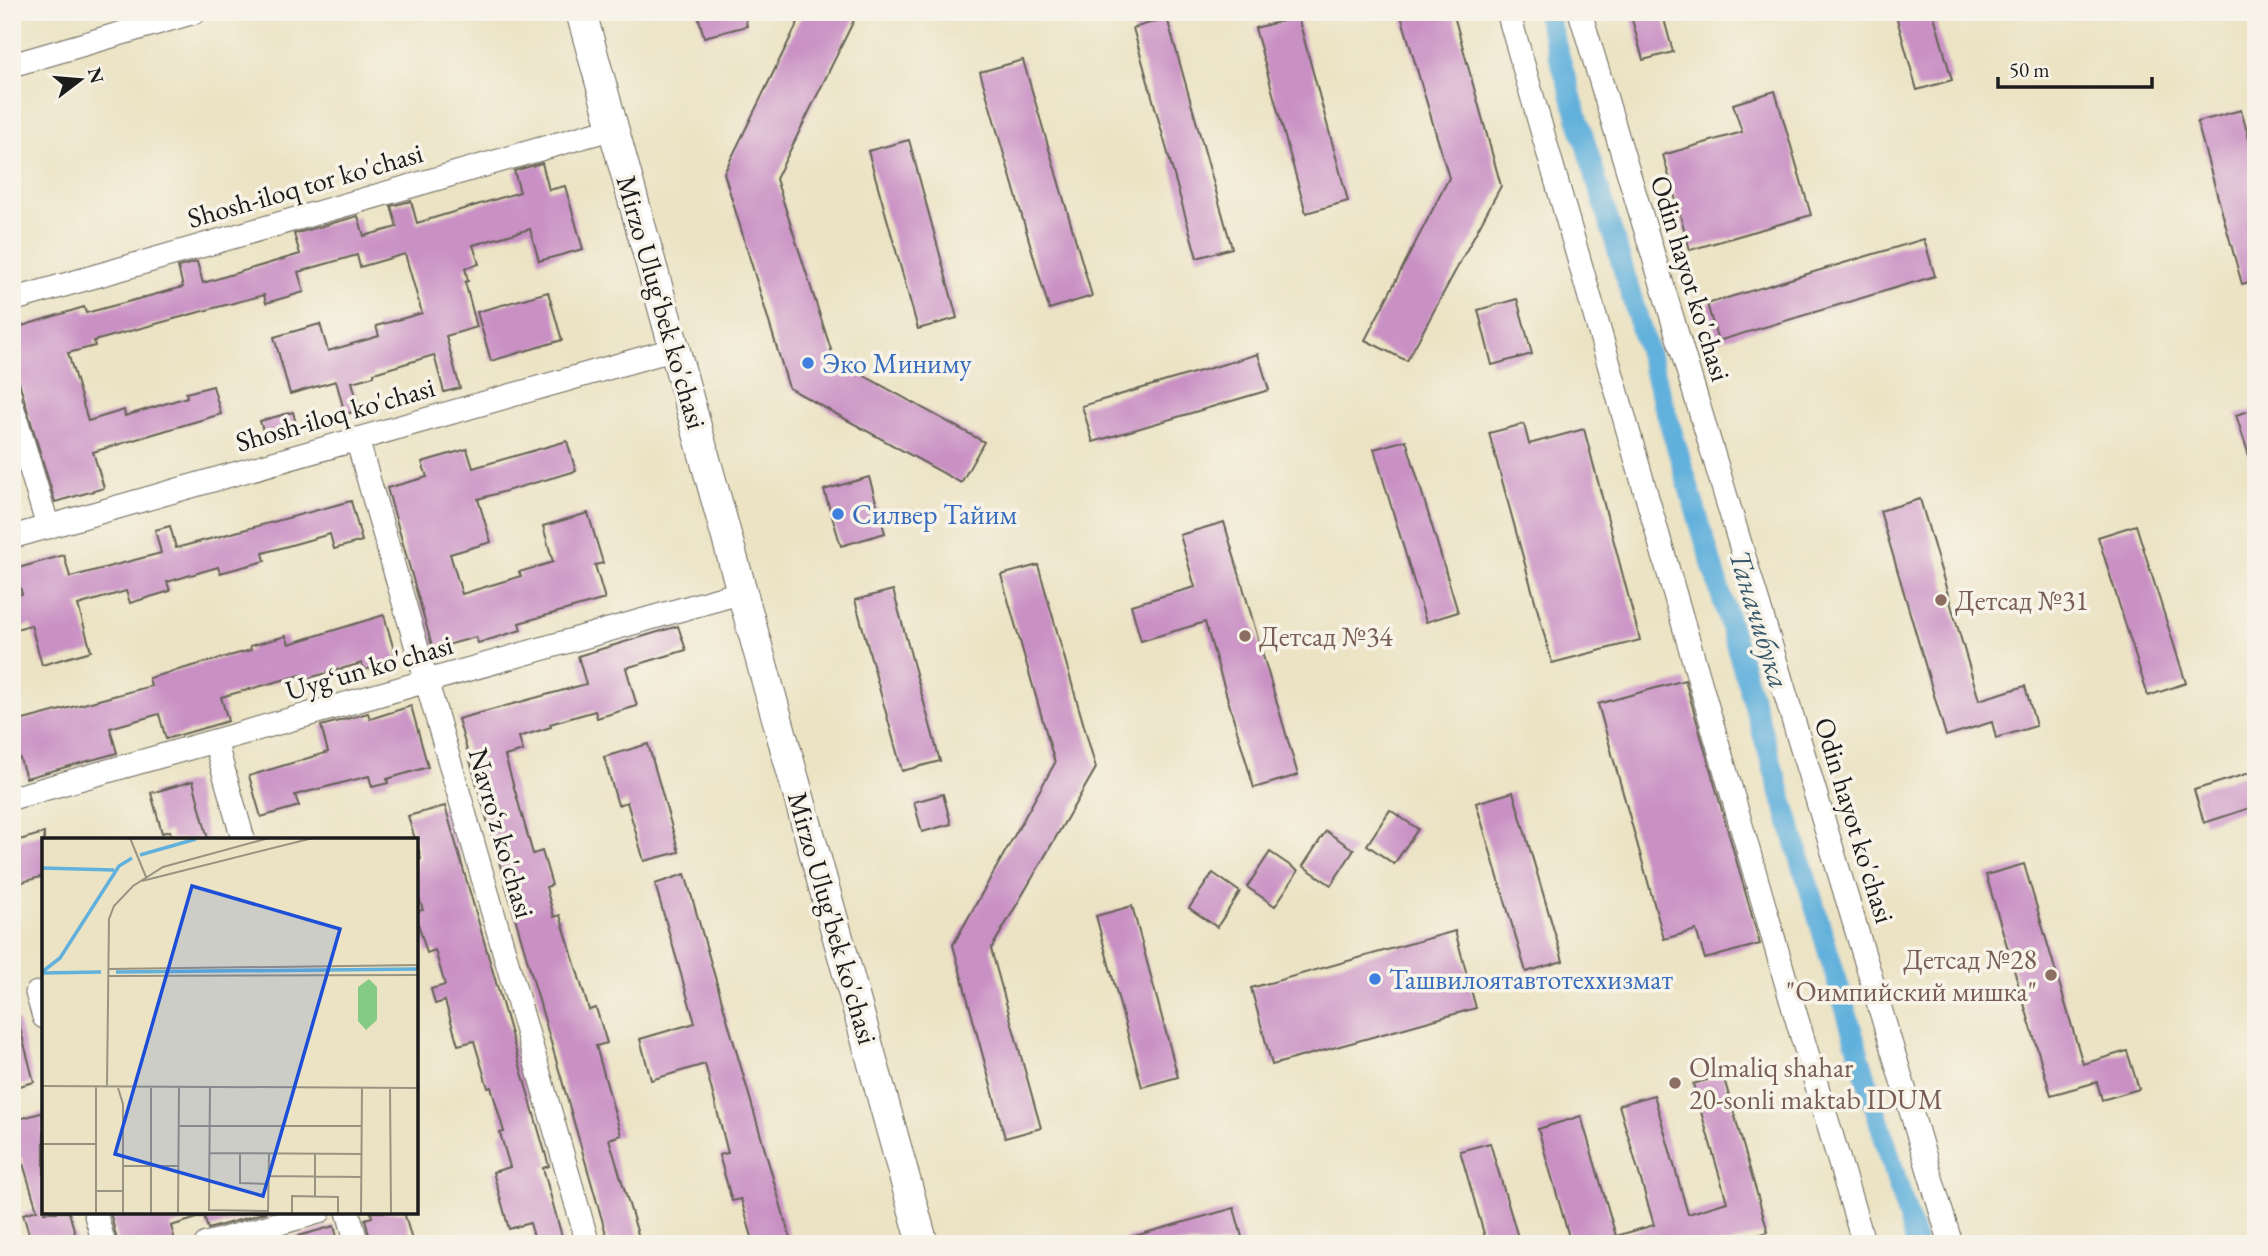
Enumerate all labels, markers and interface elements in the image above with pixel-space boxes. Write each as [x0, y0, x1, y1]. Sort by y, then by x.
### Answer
north arrow [46, 46, 116, 116]
scale bar [1998, 46, 2152, 90]
text: 50 m [2009, 56, 2050, 83]
text: N [82, 65, 110, 87]
street label: Shosh-iloq tor ko'chasi [183, 134, 427, 236]
street label: Mirzo Ulug‘bek ko'chasi [609, 171, 715, 433]
street label: Odin hayot ko'chasi [1643, 171, 1739, 385]
place label: Эко Миниму [822, 345, 972, 381]
marker: Эко Миниму [800, 355, 816, 371]
street label: Shosh-iloq ko'chasi [231, 368, 439, 460]
place label: Силвер Тайим [852, 496, 1018, 532]
marker: Силвер Тайим [830, 506, 846, 522]
water label: Таначибука [1720, 545, 1800, 693]
place label: Детсад №31 [1955, 582, 2089, 618]
marker: Детсад №31 [1933, 592, 1949, 608]
place label: Детсад №34 [1259, 618, 1393, 654]
street label: Uyg‘un ko'chasi [281, 626, 457, 708]
marker: Детсад №34 [1237, 628, 1253, 644]
street label: Odin hayot ko'chasi [1807, 713, 1903, 927]
street label: Navro‘z ko'chasi [461, 744, 543, 922]
street label: Mirzo Ulug'bek ko'chasi [780, 788, 886, 1049]
inset map [42, 838, 418, 1214]
place label: Детсад №28 "Оимпийский мишка" [1786, 941, 2037, 1009]
place label: Ташвилоятавтотеххизмат [1389, 961, 1674, 997]
marker: Детсад №28 "Оимпийский мишка" [2043, 967, 2059, 983]
marker: Ташвилоятавтотеххизмат [1367, 971, 1383, 987]
place label: Olmaliq shahar 20-sonli maktab IDUM [1689, 1049, 1943, 1117]
marker: Olmaliq shahar 20-sonli maktab IDUM [1667, 1075, 1683, 1091]

